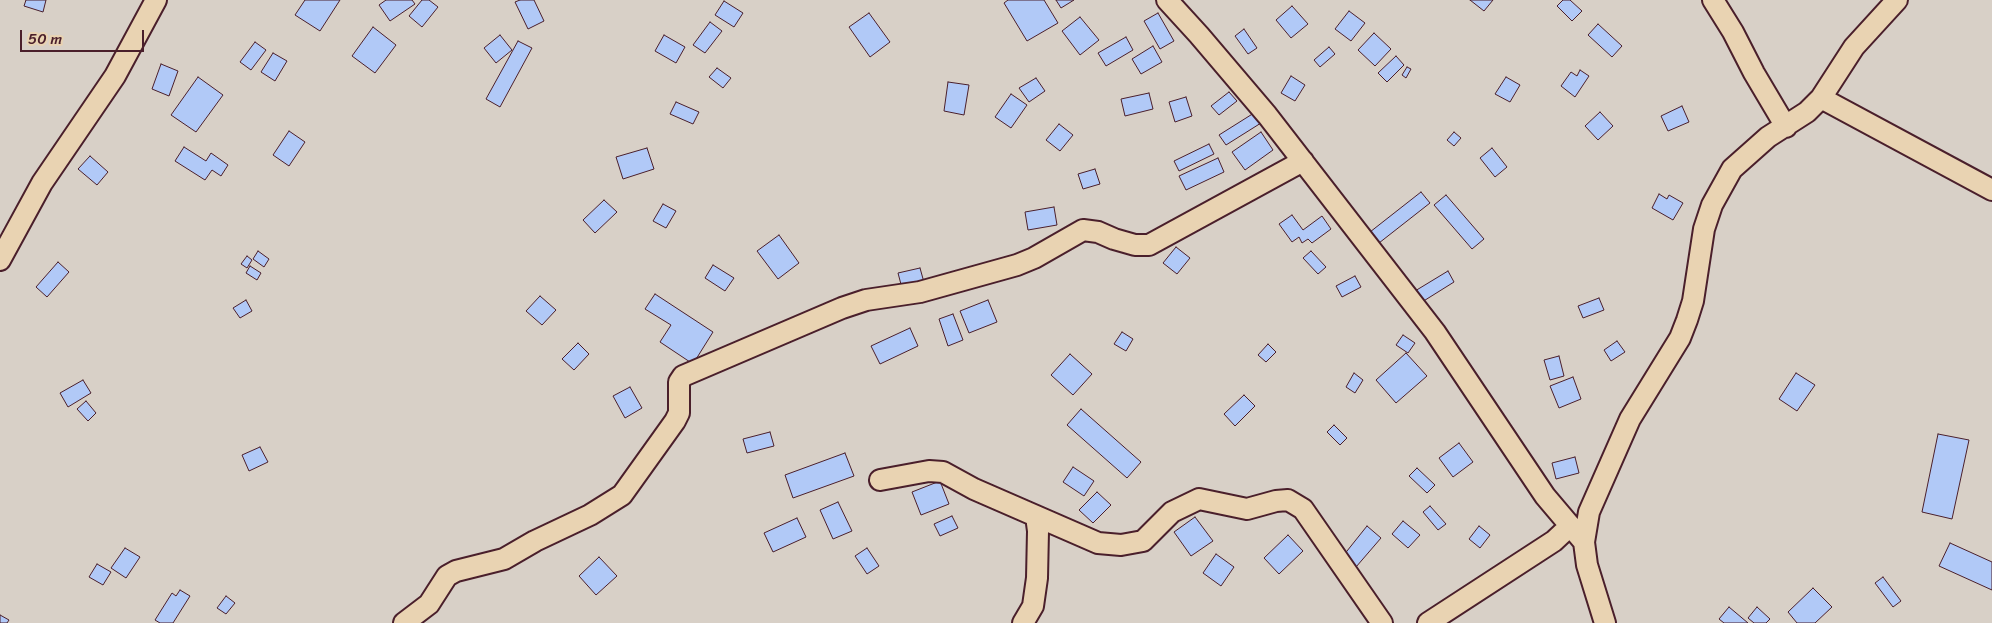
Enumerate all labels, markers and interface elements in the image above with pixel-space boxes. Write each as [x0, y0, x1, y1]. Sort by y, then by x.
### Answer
scale bar [22, 20, 146, 52]
text: 50 m [28, 26, 62, 52]

